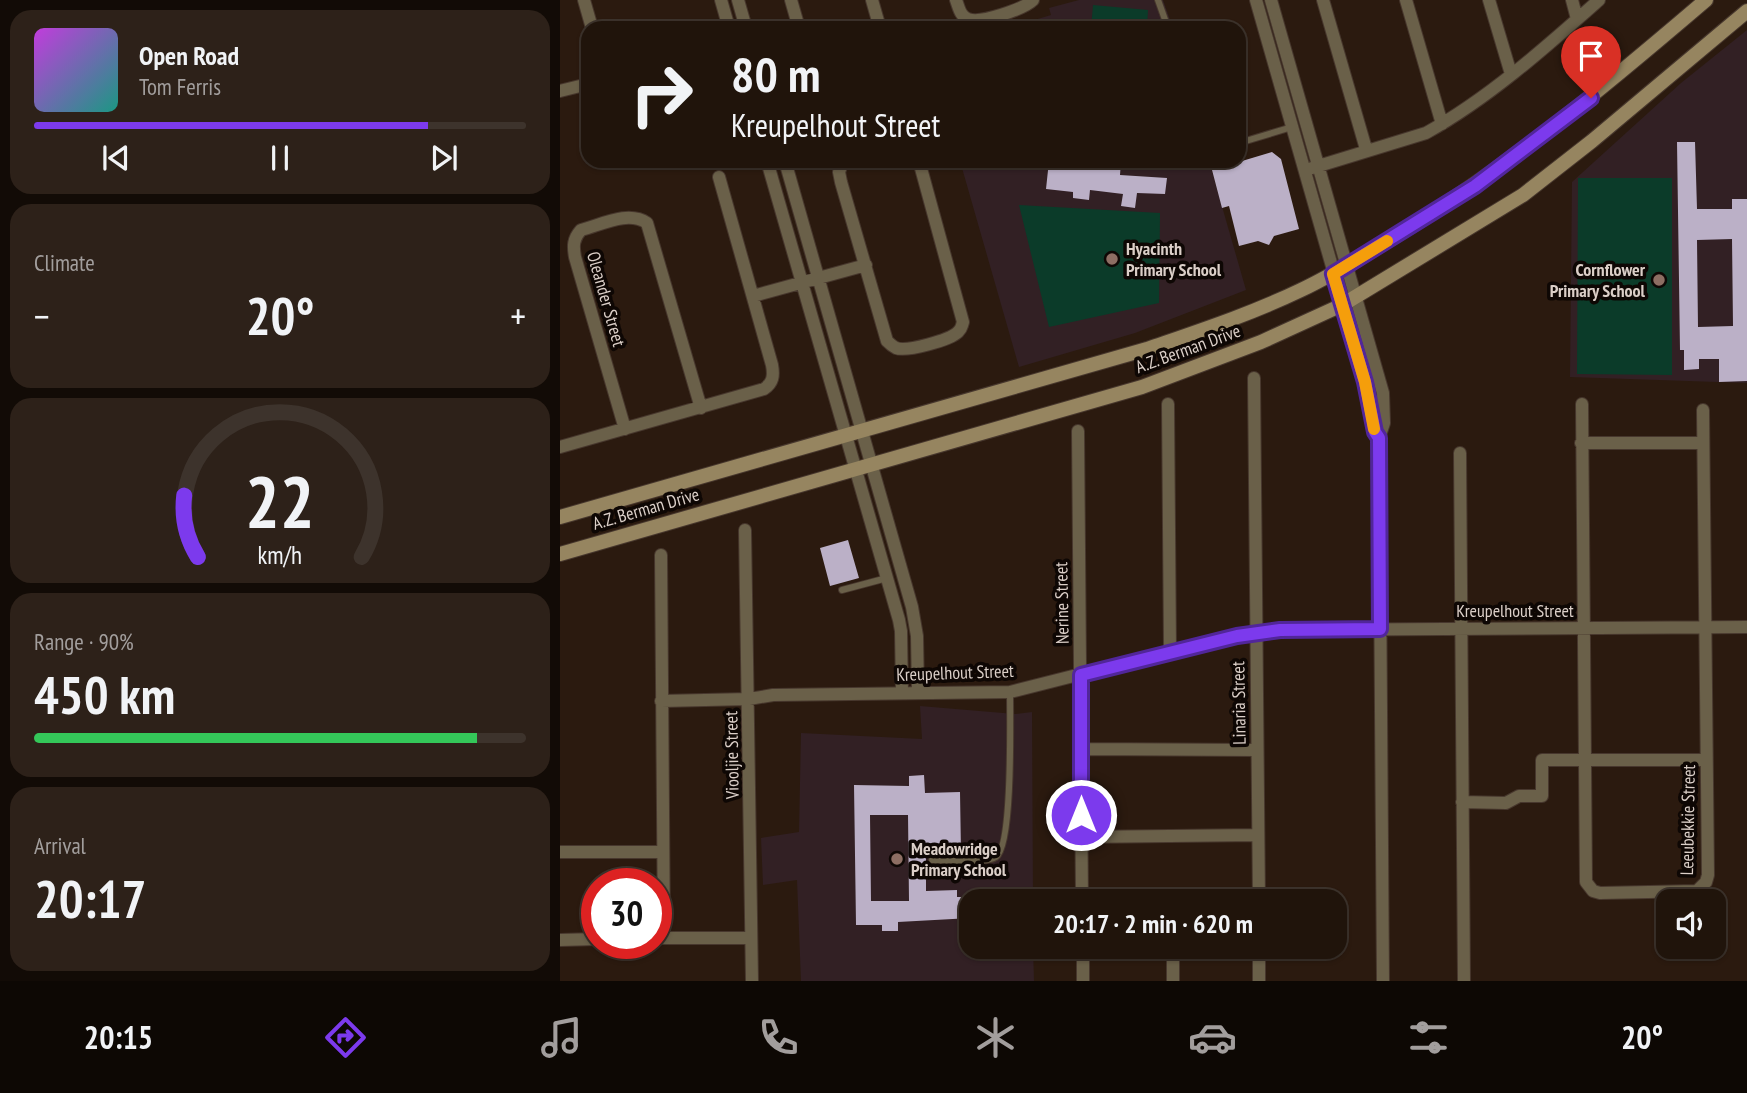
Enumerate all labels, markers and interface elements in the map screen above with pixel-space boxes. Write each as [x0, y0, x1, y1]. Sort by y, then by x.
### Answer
pin [1561, 26, 1621, 98]
icon: arrive [1572, 37, 1610, 75]
text: Open Road [139, 39, 239, 72]
text: 80 m [731, 42, 820, 106]
icon: right [616, 49, 707, 140]
text: Tom Ferris [139, 72, 221, 101]
text: Kreupelhout Street [731, 104, 940, 146]
icon: previous [97, 139, 135, 177]
icon: pause [261, 139, 299, 177]
icon: next [425, 139, 463, 177]
place label: Hyacinth Primary School [1126, 237, 1222, 281]
text: Climate [34, 248, 95, 277]
street label: Oleander Street [582, 249, 631, 349]
marker: Hyacinth Primary School [1104, 251, 1120, 267]
place label: Cornflower Primary School [1550, 258, 1646, 302]
marker: Cornflower Primary School [1651, 272, 1667, 288]
text: 20° [246, 282, 314, 349]
text: − [34, 291, 50, 340]
text: + [510, 291, 526, 340]
street label: A.Z. Berman Drive [1132, 319, 1243, 378]
text: 22 [245, 453, 315, 547]
street label: A.Z. Berman Drive [590, 482, 702, 535]
text: km/h [258, 538, 302, 570]
street label: Nerine Street [1049, 562, 1074, 644]
street label: Kreupelhout Street [1456, 599, 1574, 622]
text: Range · 90% [34, 627, 134, 656]
street label: Kreupelhout Street [896, 659, 1014, 686]
text: 450 km [34, 661, 175, 728]
street label: Linaria Street [1226, 661, 1251, 745]
street label: Viooljie Street [719, 711, 744, 800]
street label: Leeubekkie Street [1675, 764, 1700, 876]
position arrow [1044, 778, 1118, 852]
text: Arrival [34, 831, 86, 860]
place label: Meadowridge Primary School [911, 837, 1007, 881]
marker: Meadowridge Primary School [889, 851, 905, 867]
text: 20:17 [34, 865, 146, 932]
speed limit sign: 30 [581, 868, 672, 959]
map controls [1656, 889, 1726, 959]
button: sound [1656, 889, 1726, 959]
text: 20:17 · 2 min · 620 m [1053, 907, 1253, 940]
icon: directions [321, 1013, 370, 1062]
icon: music [537, 1013, 586, 1062]
icon: phone [754, 1013, 803, 1062]
icon: climate [971, 1013, 1020, 1062]
icon: car [1188, 1013, 1237, 1062]
icon: filters [1404, 1013, 1453, 1062]
text: 20:15 [84, 1016, 153, 1058]
text: 20° [1621, 1016, 1663, 1058]

